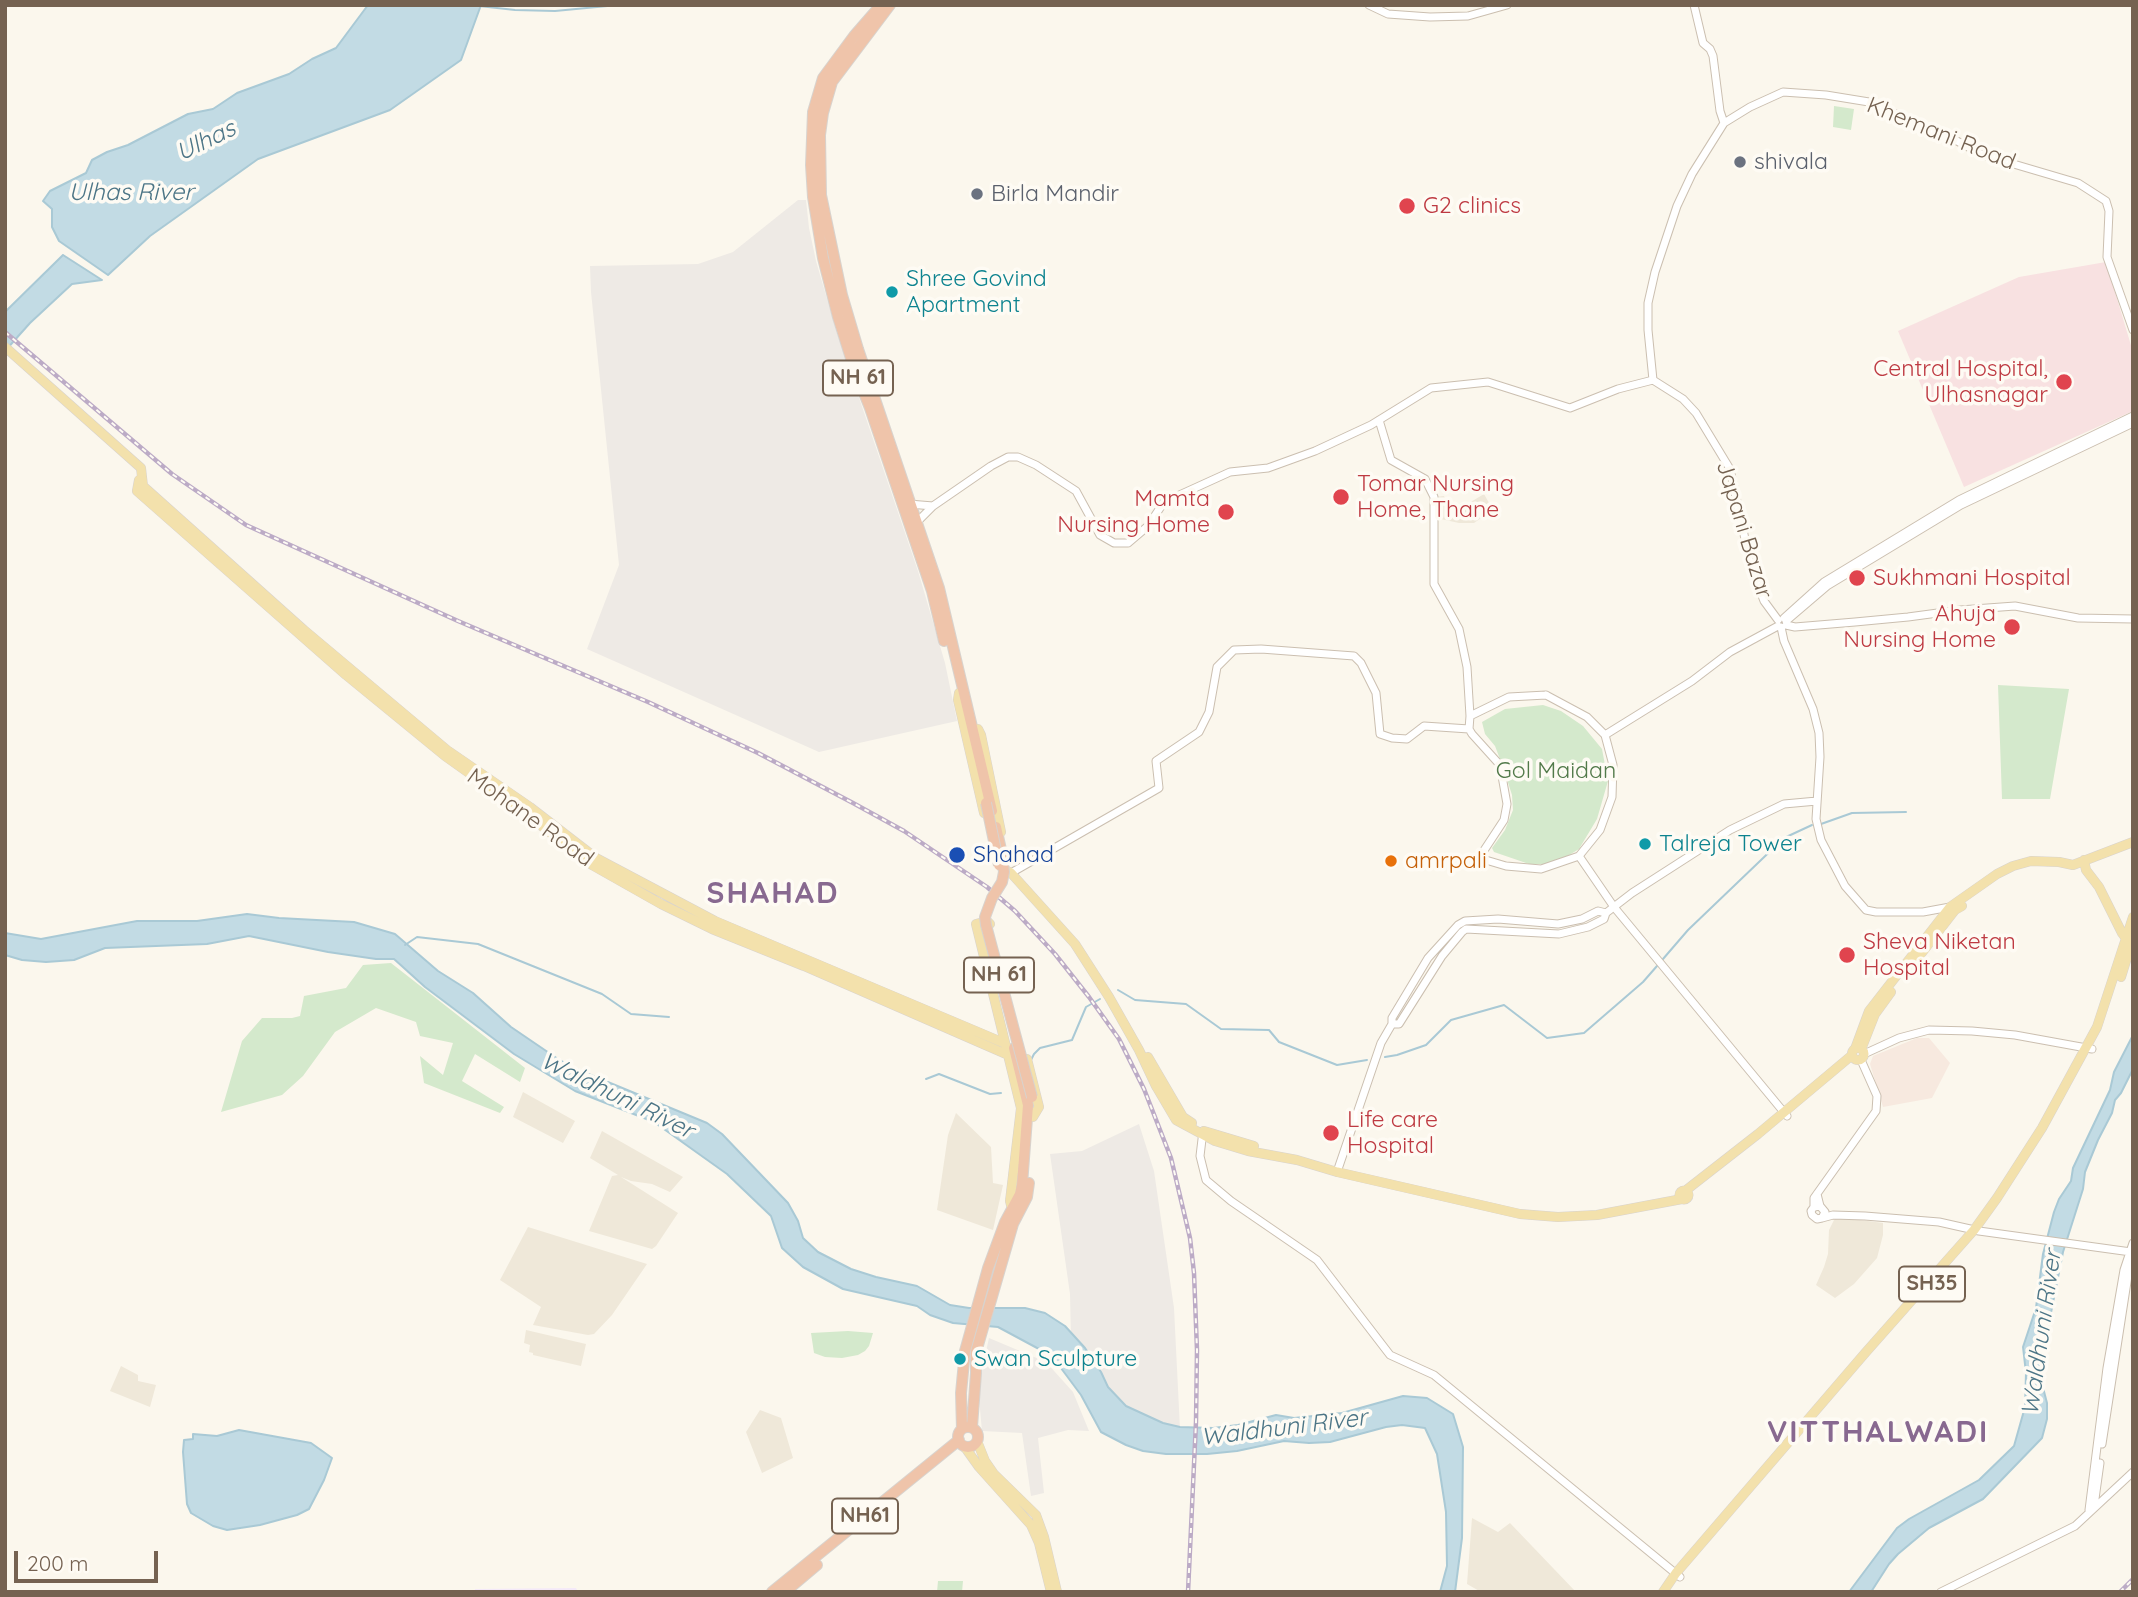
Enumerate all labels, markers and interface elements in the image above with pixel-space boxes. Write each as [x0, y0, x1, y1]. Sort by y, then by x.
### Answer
street label: Khemani Road [1863, 92, 2019, 176]
water label: Ulhas [172, 114, 240, 168]
place label: shivala [1754, 148, 1828, 176]
marker: shivala [1732, 154, 1748, 170]
water label: Ulhas River [68, 179, 194, 207]
place label: Birla Mandir [991, 180, 1119, 208]
marker: Birla Mandir [969, 186, 985, 202]
place label: G2 clinics [1423, 192, 1521, 220]
marker: G2 clinics [1397, 196, 1417, 216]
place label: Shree Govind Apartment [906, 265, 1047, 319]
marker: Shree Govind Apartment [884, 284, 900, 300]
place label: Central Hospital, Ulhasnagar [1873, 355, 2048, 409]
road number: NH 61 [823, 360, 893, 396]
marker: Central Hospital, Ulhasnagar [2054, 372, 2074, 392]
street label: Japani Bazar [1710, 458, 1778, 602]
place label: Tomar Nursing Home, Thane [1357, 470, 1514, 524]
place label: Mamta Nursing Home [1057, 485, 1210, 539]
marker: Tomar Nursing Home, Thane [1331, 487, 1351, 507]
marker: Mamta Nursing Home [1216, 502, 1236, 522]
place label: Sukhmani Hospital [1873, 564, 2071, 592]
marker: Sukhmani Hospital [1847, 568, 1867, 588]
place label: Ahuja Nursing Home [1843, 600, 1996, 654]
marker: Ahuja Nursing Home [2002, 617, 2022, 637]
park label: Gol Maidan [1496, 757, 1616, 785]
street label: Mohane Road [461, 763, 599, 873]
place label: Talreja Tower [1659, 830, 1802, 858]
marker: Talreja Tower [1637, 836, 1653, 852]
place label: Shahad [973, 841, 1054, 869]
marker: Shahad [947, 845, 967, 865]
place label: amrpali [1405, 847, 1487, 875]
marker: amrpali [1383, 853, 1399, 869]
district label: SHAHAD [707, 876, 839, 912]
place label: Sheva Niketan Hospital [1863, 928, 2016, 982]
marker: Sheva Niketan Hospital [1837, 945, 1857, 965]
road number: NH 61 [964, 958, 1034, 992]
water label: Waldhuni River [536, 1047, 698, 1145]
place label: Life care Hospital [1347, 1106, 1438, 1160]
marker: Life care Hospital [1321, 1123, 1341, 1143]
water label: Waldhuni River [2016, 1248, 2068, 1418]
road number: SH35 [1899, 1266, 1965, 1302]
place label: Swan Sculpture [974, 1345, 1137, 1373]
marker: Swan Sculpture [952, 1351, 968, 1367]
water label: Waldhuni River [1199, 1404, 1369, 1452]
district label: VITTHALWADI [1768, 1415, 1988, 1451]
road number: NH61 [832, 1498, 898, 1534]
scale bar [18, 1538, 161, 1582]
text: 200 m [27, 1550, 89, 1576]

